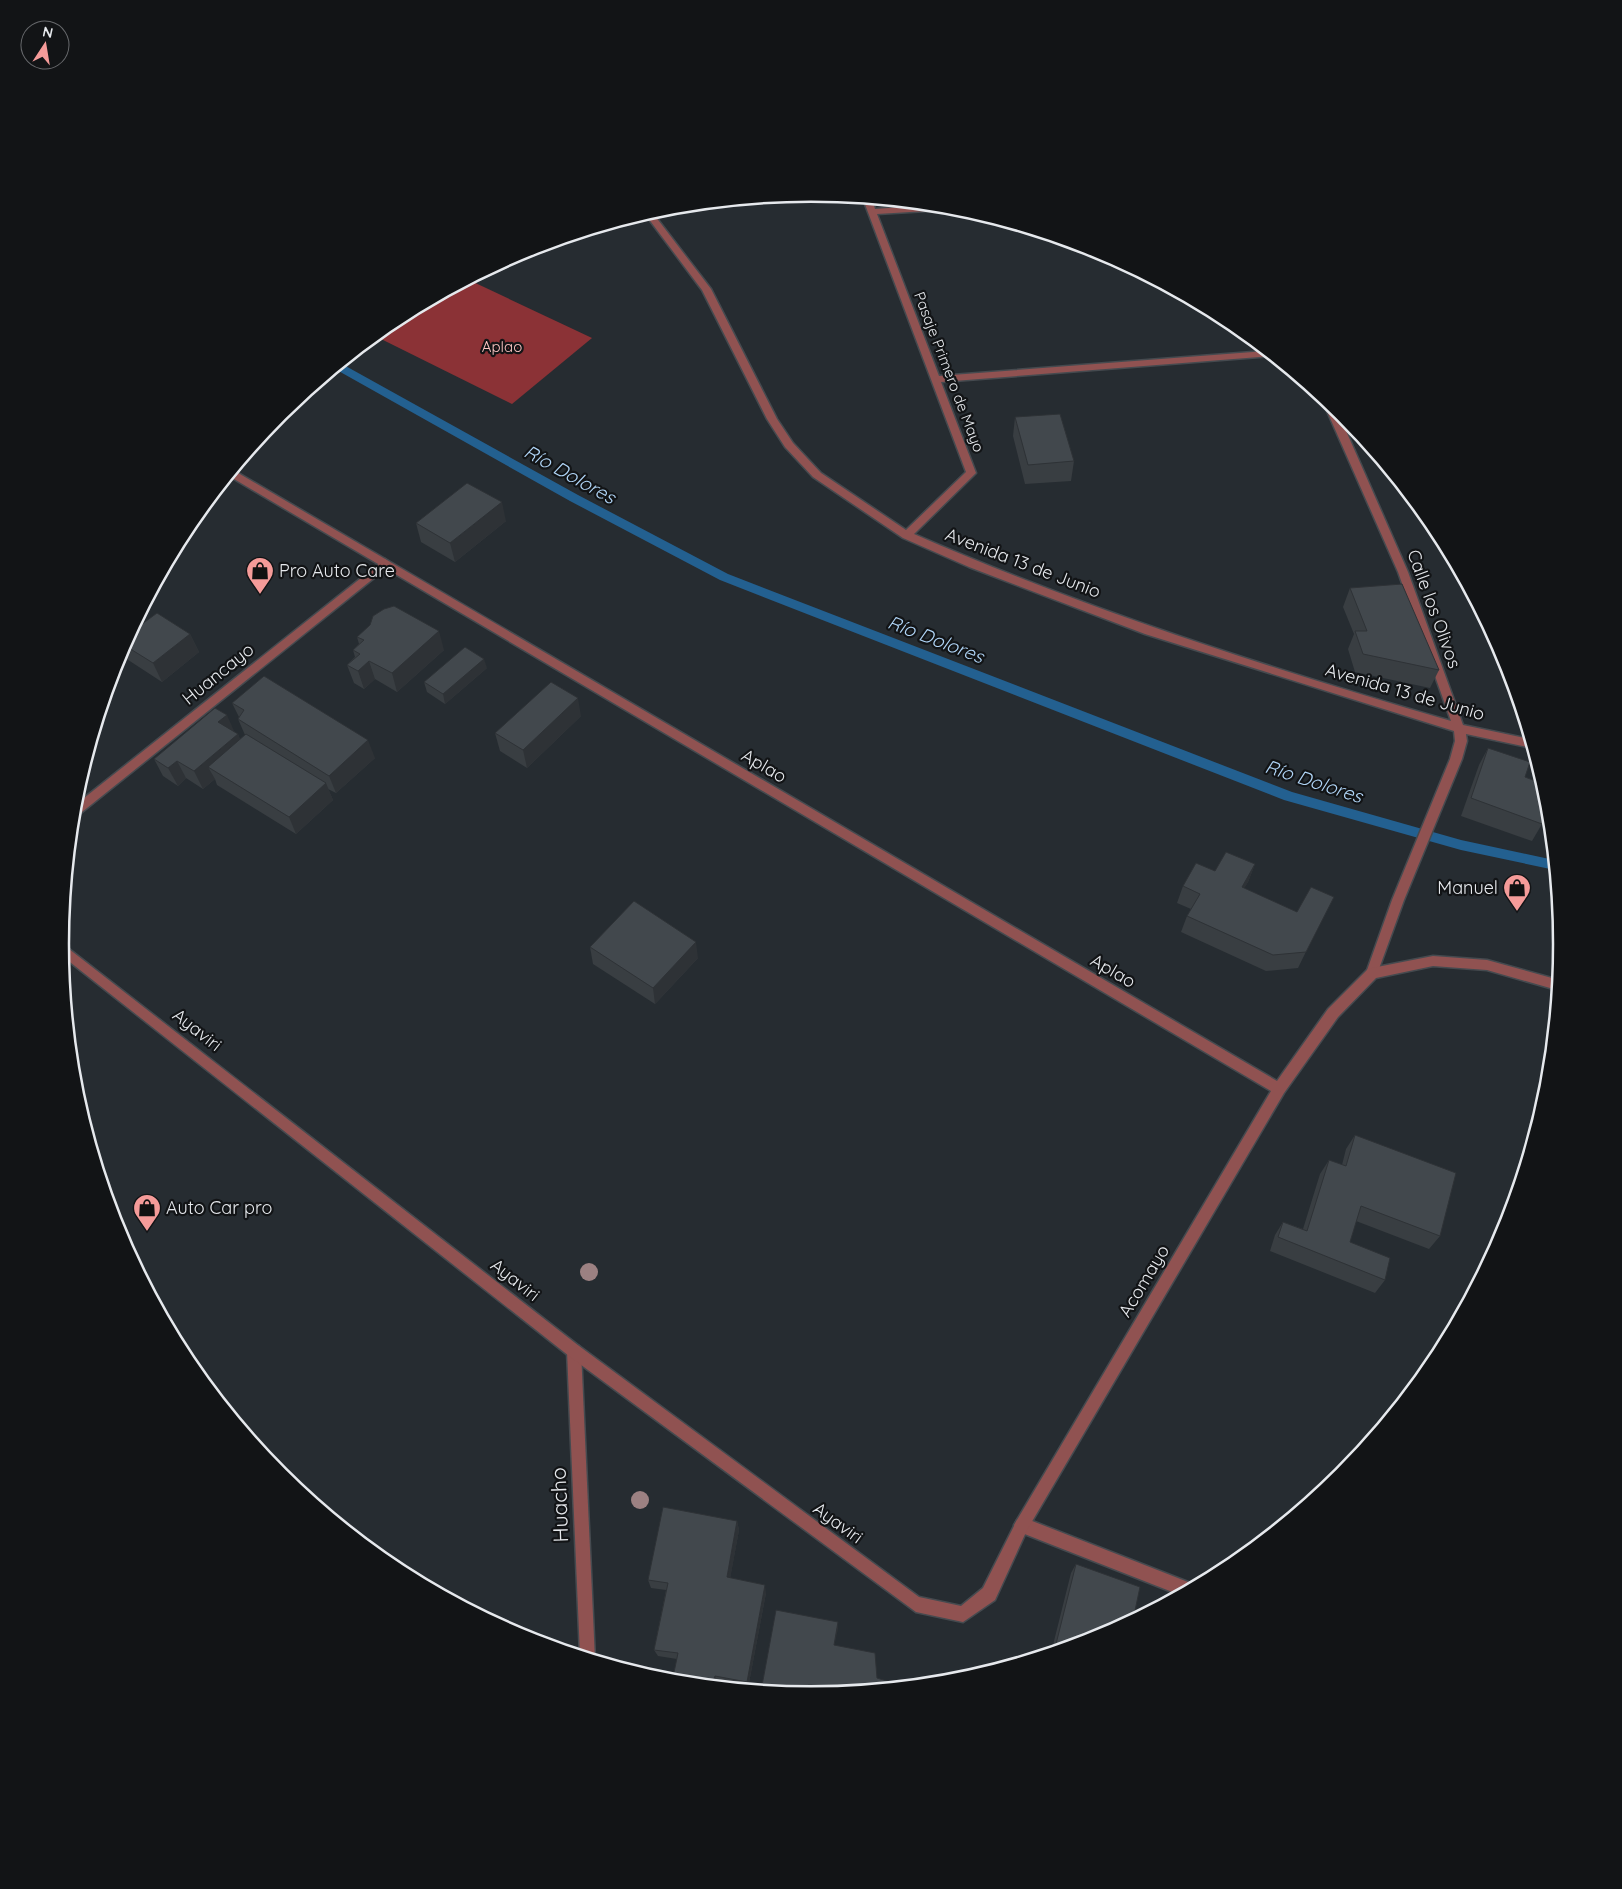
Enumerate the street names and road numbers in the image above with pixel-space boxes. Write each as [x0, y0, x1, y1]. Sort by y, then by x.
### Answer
street label: Pasaje Primero de Mayo [910, 289, 989, 455]
street label: Avenida 13 de Junio [942, 522, 1104, 603]
street label: Calle los Olivos [1402, 546, 1467, 671]
street label: Huancayo [177, 638, 258, 710]
street label: Avenida 13 de Junio [1323, 658, 1487, 725]
street label: Aplao [738, 743, 791, 788]
street label: Aplao [1087, 948, 1140, 993]
street label: Ayaviri [168, 1003, 227, 1056]
street label: Acomayo [1113, 1240, 1174, 1321]
street label: Ayaviri [486, 1253, 545, 1306]
street label: Huacho [545, 1467, 573, 1543]
street label: Ayaviri [809, 1497, 868, 1548]

